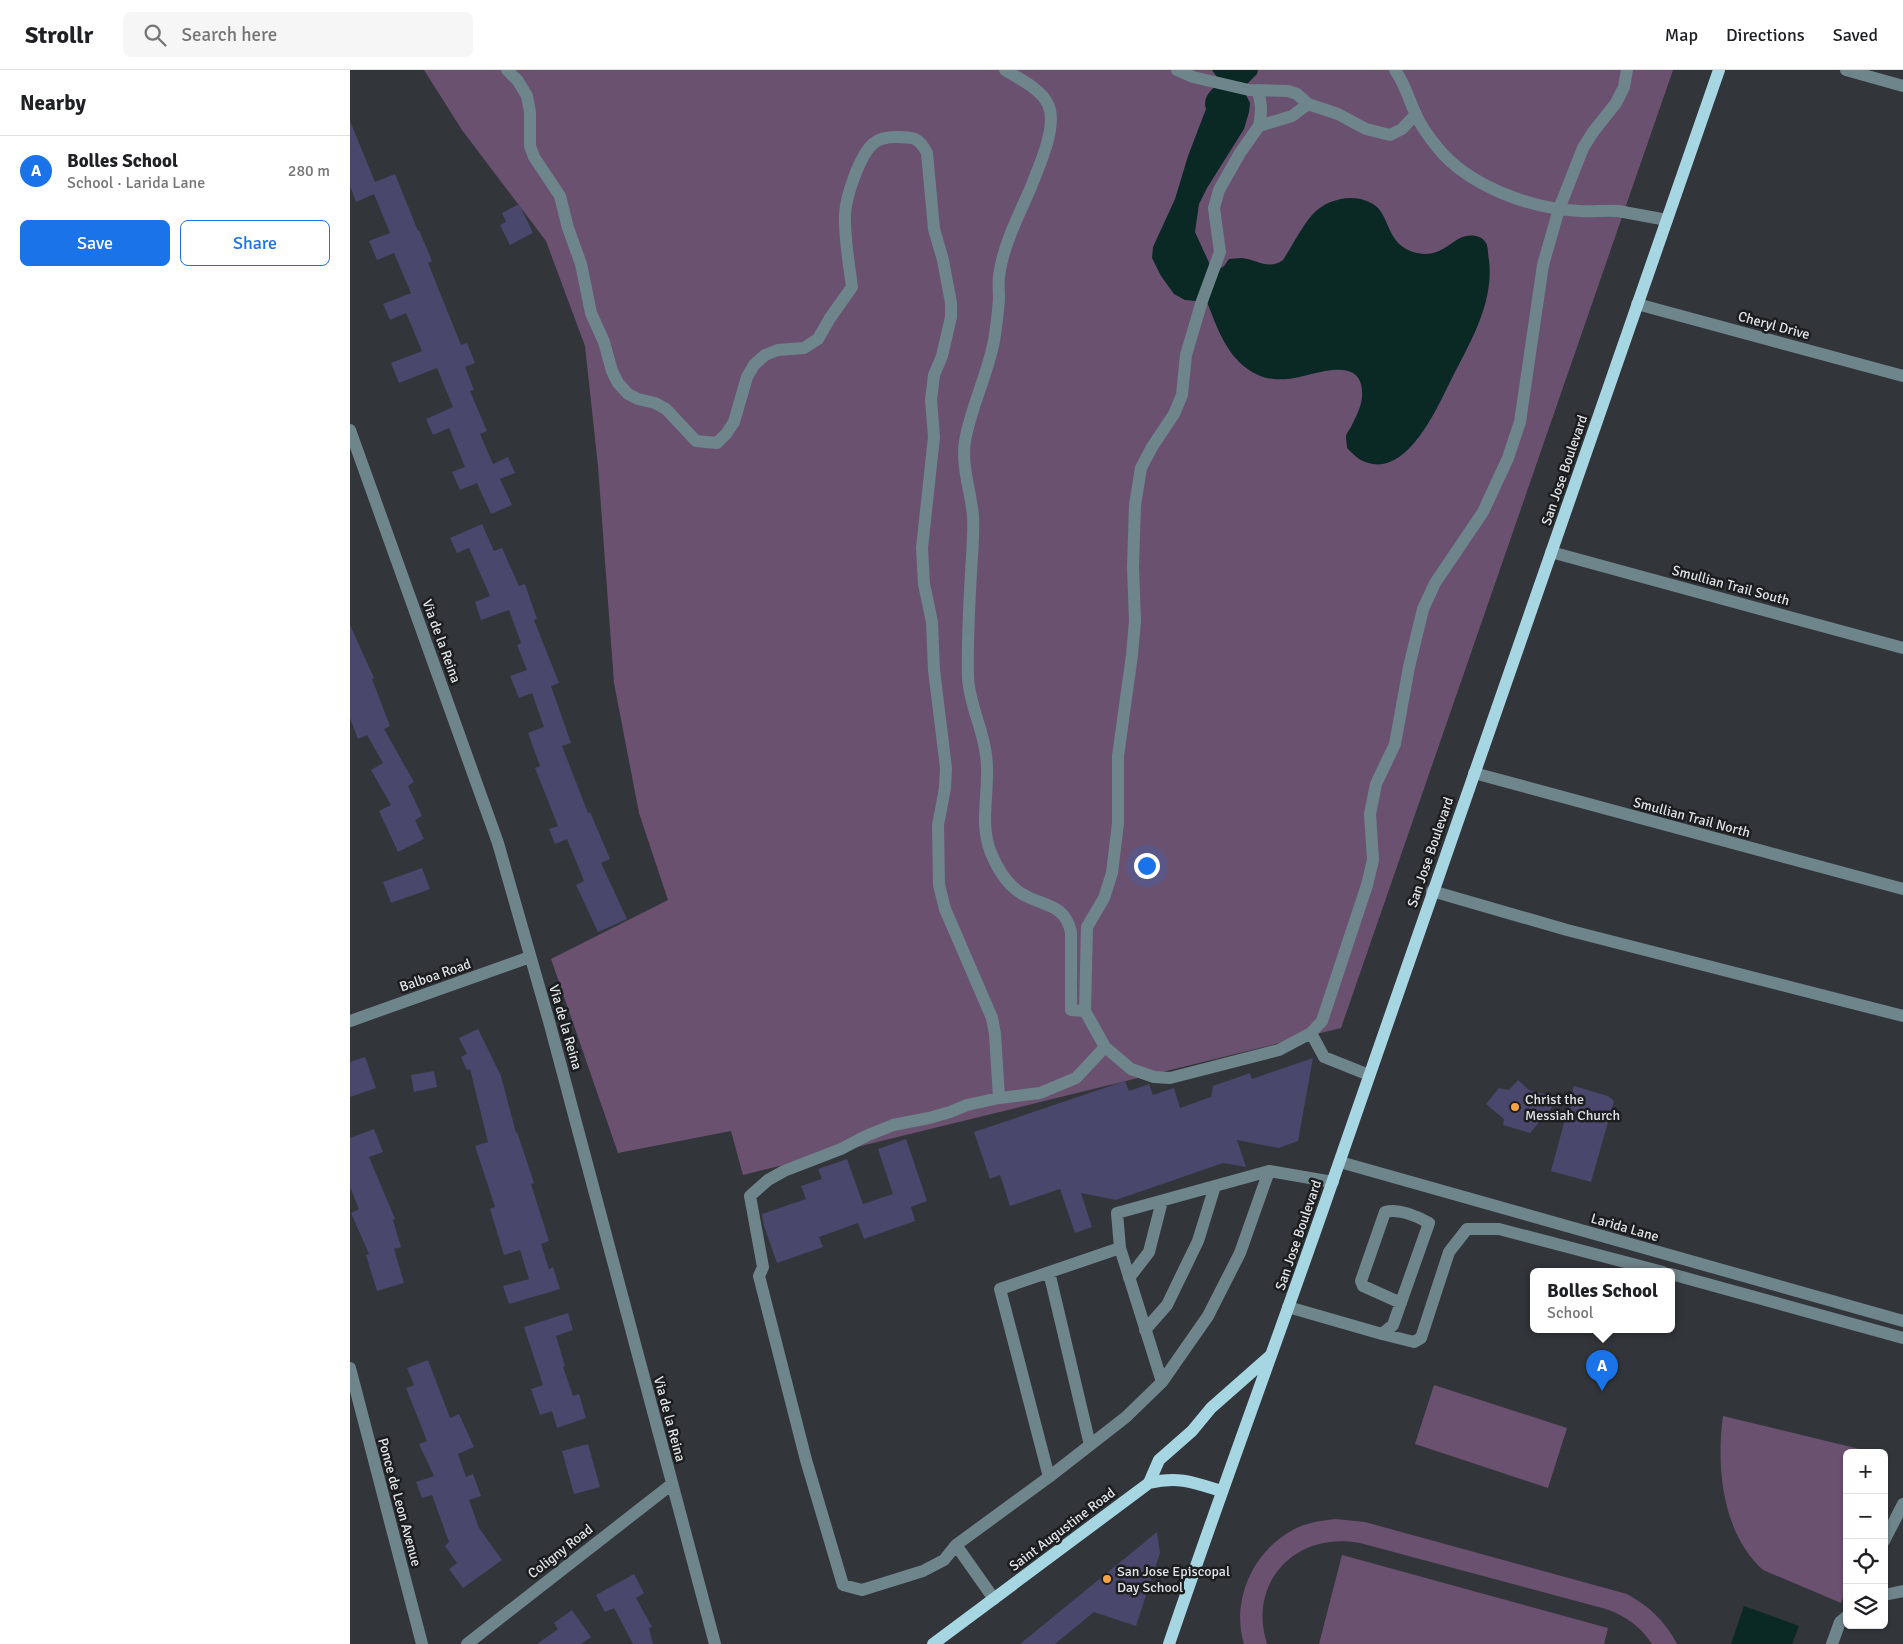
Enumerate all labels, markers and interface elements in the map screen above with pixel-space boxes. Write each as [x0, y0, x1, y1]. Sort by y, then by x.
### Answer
search box [123, 12, 473, 57]
text: Strollr [25, 20, 93, 50]
icon: search [141, 21, 169, 49]
text: Search here [181, 23, 277, 47]
text: Map [1665, 24, 1698, 46]
text: Directions [1726, 24, 1805, 46]
text: Saved [1833, 24, 1878, 46]
text: Nearby [20, 90, 86, 116]
text: Bolles School [67, 149, 178, 173]
text: A [31, 161, 41, 181]
text: 280 m [288, 161, 330, 181]
text: School · Larida Lane [67, 173, 205, 193]
button: Save [20, 220, 170, 266]
button: Share [180, 220, 330, 266]
street label: Cheryl Drive [1736, 308, 1812, 343]
street label: San Jose Boulevard [1538, 413, 1591, 528]
street label: Smullian Trail South [1670, 562, 1791, 609]
street label: Via de la Reina [419, 597, 464, 685]
street label: Smullian Trail North [1632, 794, 1752, 841]
street label: San Jose Boulevard [1404, 795, 1457, 910]
your location [1134, 853, 1160, 879]
street label: Balboa Road [397, 955, 473, 996]
street label: Via de la Reina [545, 983, 586, 1072]
place label: Christ the Messiah Church [1525, 1091, 1620, 1124]
marker: Christ the Messiah Church [1509, 1101, 1521, 1113]
street label: San Jose Boulevard [1272, 1178, 1325, 1293]
street label: Larida Lane [1589, 1210, 1661, 1245]
popup [1530, 1268, 1675, 1333]
text: Bolles School [1547, 1279, 1658, 1303]
text: School [1547, 1303, 1594, 1323]
pin: A [1586, 1350, 1618, 1391]
street label: Via de la Reina [650, 1375, 689, 1464]
street label: Ponce de Leon Avenue [374, 1436, 425, 1568]
map controls [1843, 1449, 1888, 1629]
button: + [1843, 1449, 1888, 1494]
street label: Saint Augustine Road [1006, 1484, 1119, 1575]
button: − [1843, 1494, 1888, 1539]
street label: Coligny Road [524, 1521, 596, 1582]
button: locate [1843, 1539, 1888, 1584]
place label: San Jose Episcopal Day School [1117, 1563, 1230, 1596]
marker: San Jose Episcopal Day School [1101, 1573, 1113, 1585]
button: layers [1843, 1584, 1888, 1629]

